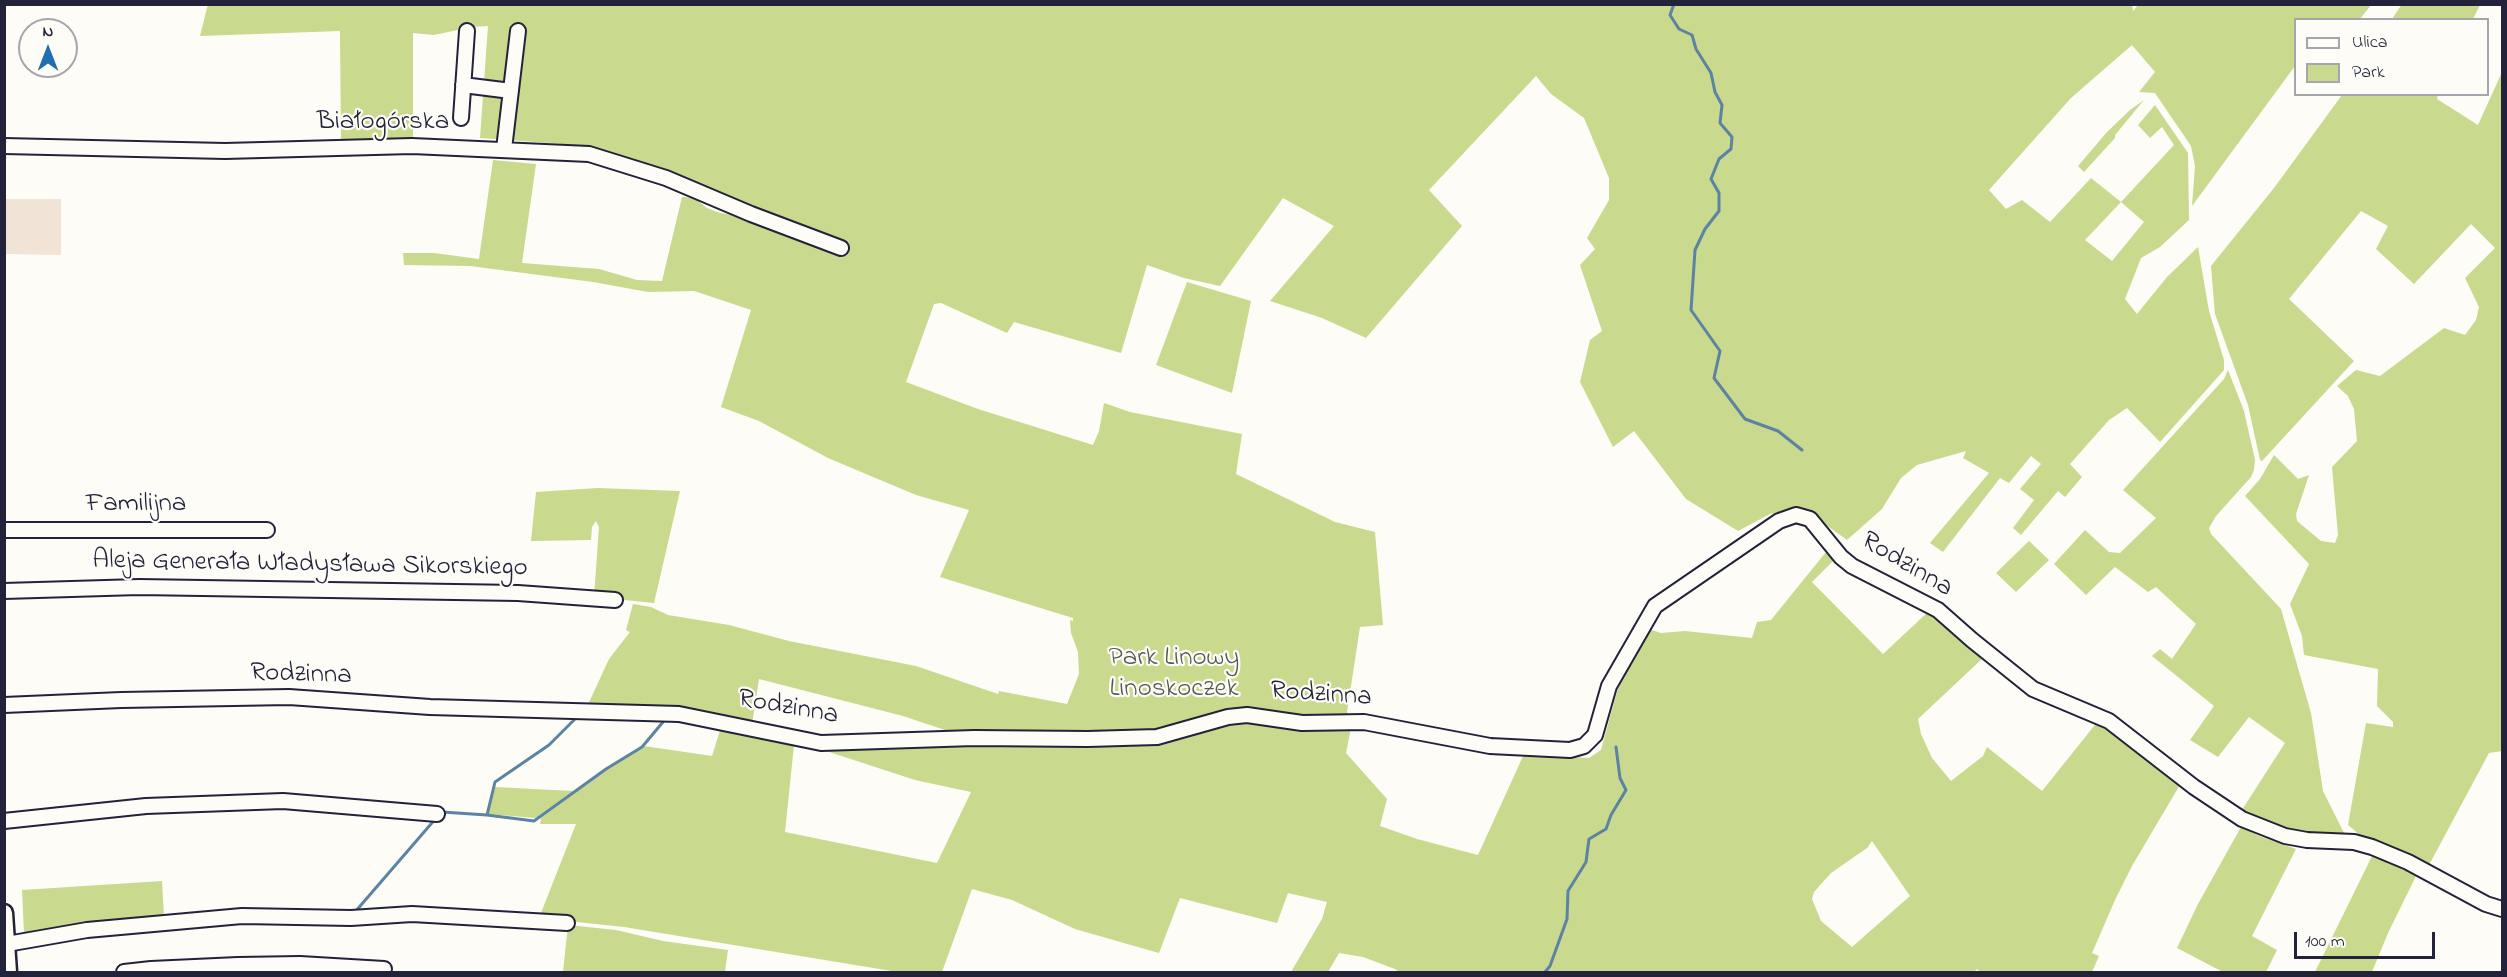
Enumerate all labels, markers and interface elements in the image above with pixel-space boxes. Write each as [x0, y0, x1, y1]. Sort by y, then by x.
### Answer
north arrow [18, 18, 78, 78]
legend [2294, 18, 2489, 96]
text: N [43, 20, 53, 44]
text: Ulica [2352, 30, 2387, 56]
text: Park [2352, 60, 2385, 86]
street label: Białogórska [317, 108, 449, 140]
street label: Familijna [86, 490, 186, 522]
street label: Rodzinna [1854, 526, 1958, 606]
street label: Aleja Generała Władysława Sikorskiego [92, 546, 528, 586]
park label: Park Linowy Linoskoczek [1109, 644, 1239, 707]
street label: Rodzinna [250, 658, 352, 694]
street label: Rodzinna [1269, 676, 1373, 716]
street label: Rodzinna [735, 684, 841, 734]
scale bar [2297, 920, 2438, 958]
text: 100 m [2305, 929, 2345, 955]

